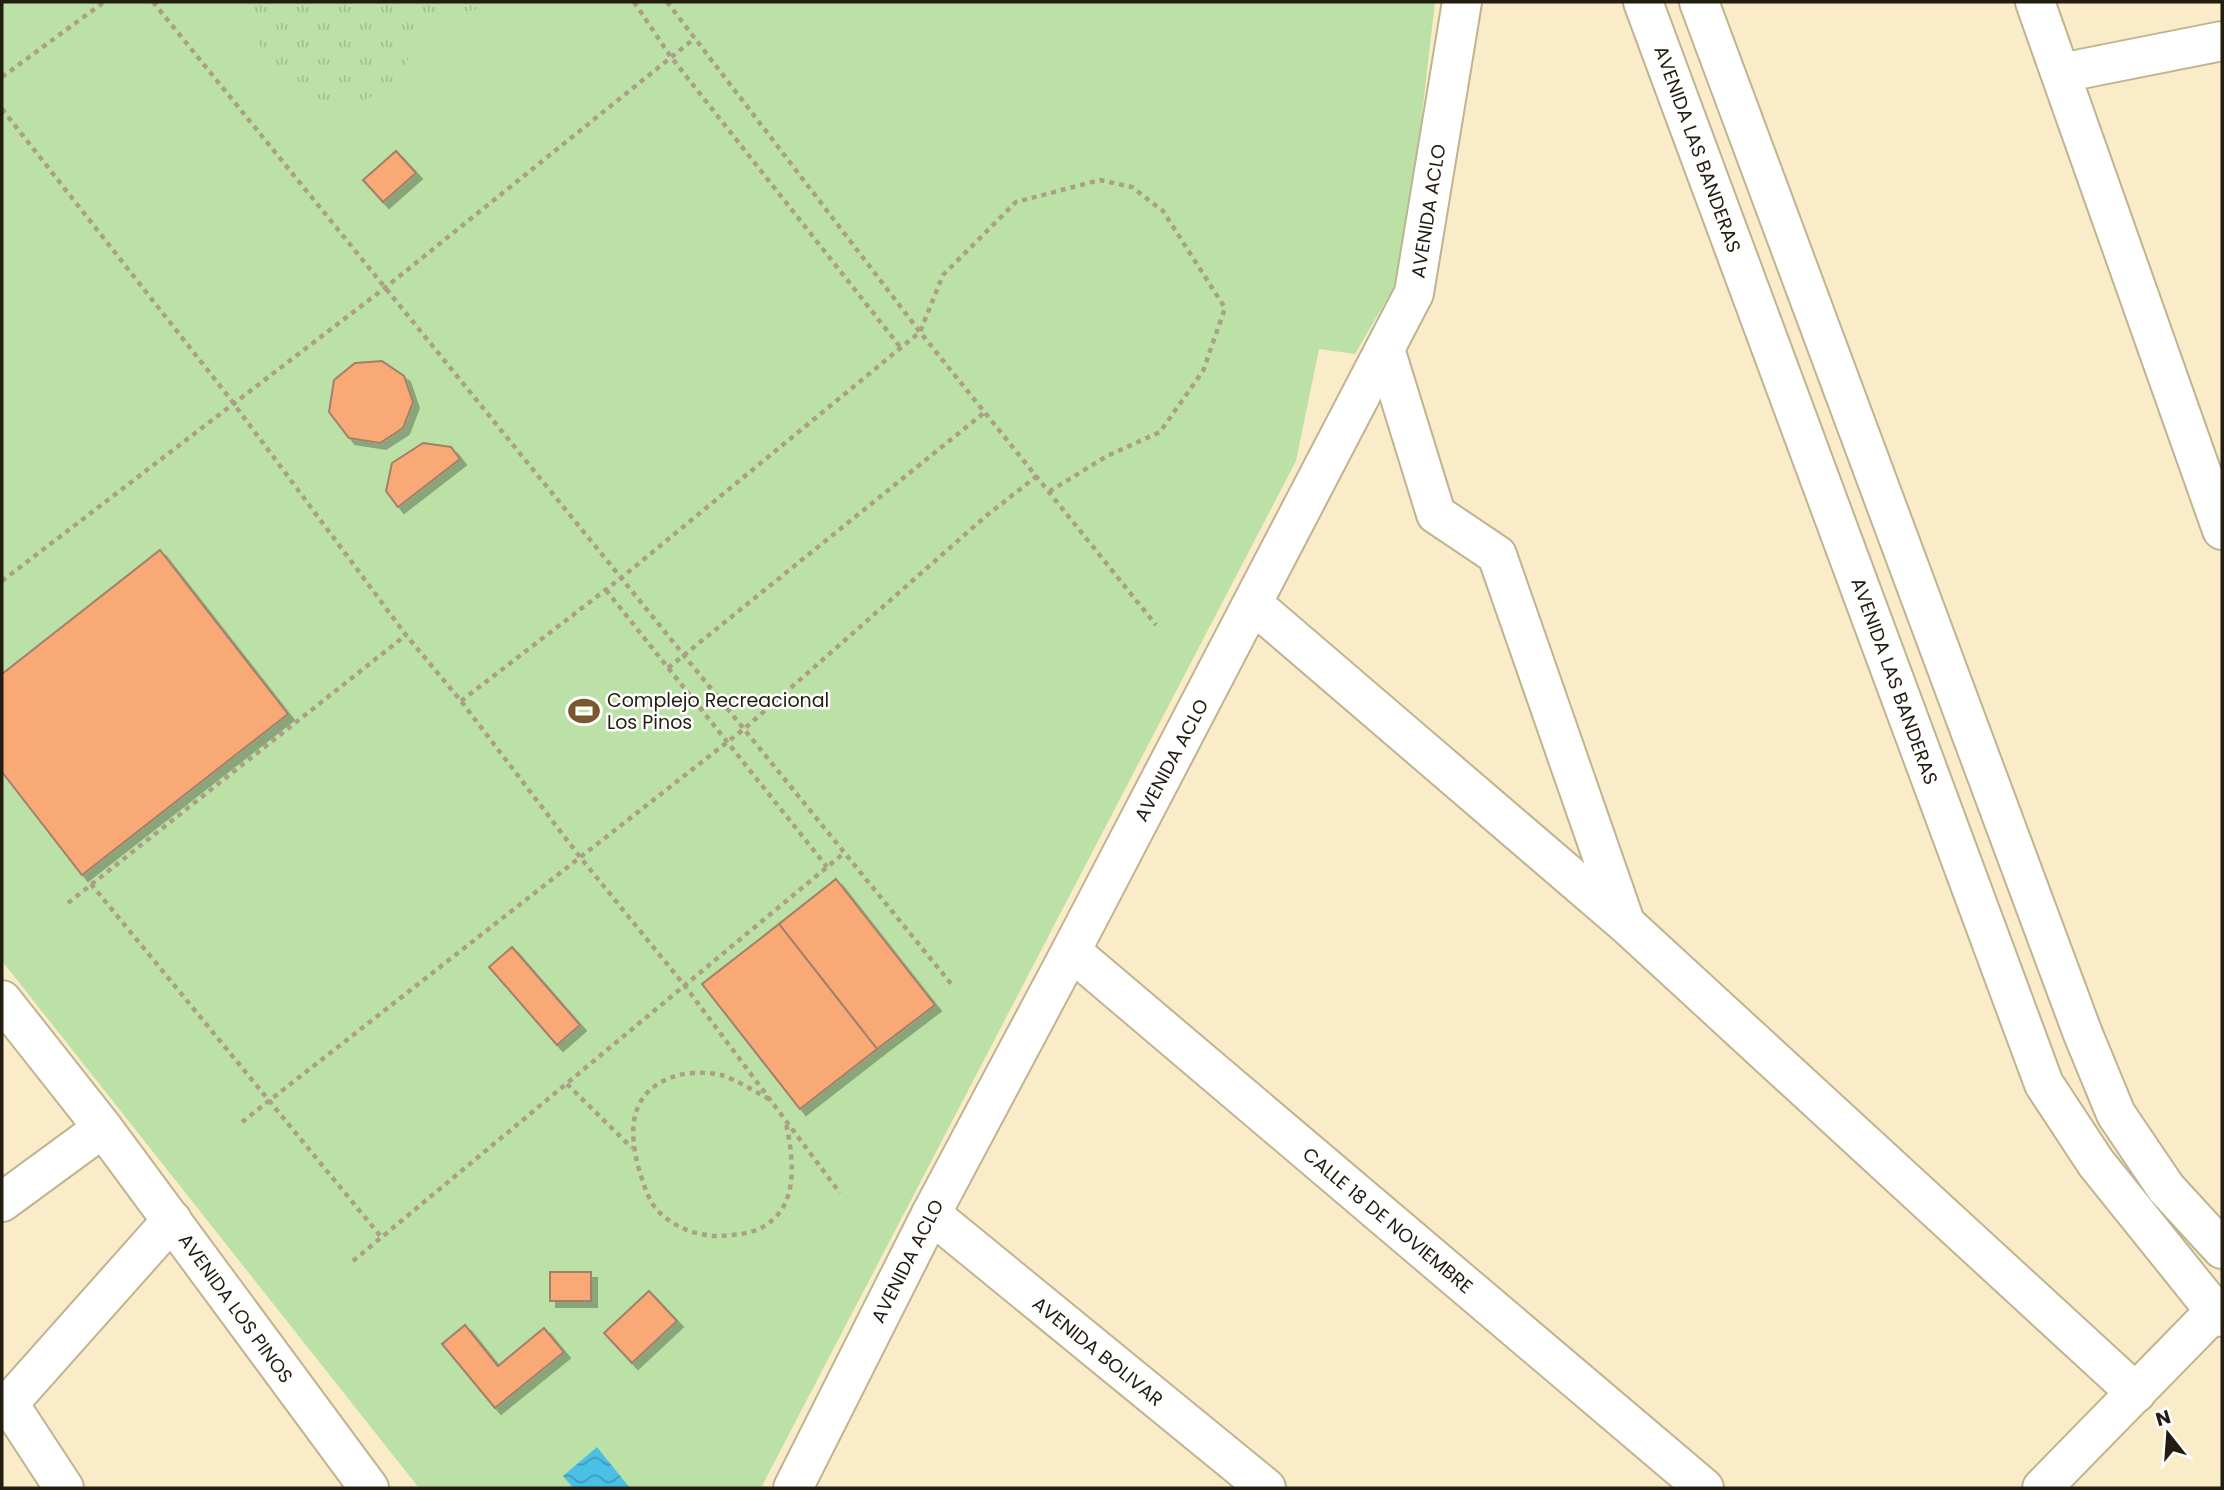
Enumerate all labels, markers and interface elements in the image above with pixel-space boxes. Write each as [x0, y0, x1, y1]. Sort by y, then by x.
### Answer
street label: AVENIDA LAS BANDERAS [1647, 42, 1748, 256]
street label: AVENIDA ACLO [1405, 142, 1452, 280]
street label: AVENIDA LAS BANDERAS [1844, 574, 1945, 788]
place label: Complejo Recreacional Los Pinos [607, 687, 829, 736]
sports icon: Complejo Recreacional Los Pinos [567, 694, 601, 728]
street label: AVENIDA ACLO [1128, 694, 1215, 826]
street label: CALLE 18 DE NOVIEMBRE [1297, 1141, 1479, 1300]
street label: AVENIDA ACLO [865, 1195, 950, 1328]
street label: AVENIDA LOS PINOS [172, 1228, 299, 1389]
street label: AVENIDA BOLIVAR [1026, 1290, 1169, 1413]
north arrow [2133, 1399, 2203, 1469]
text: N [2152, 1403, 2174, 1433]

